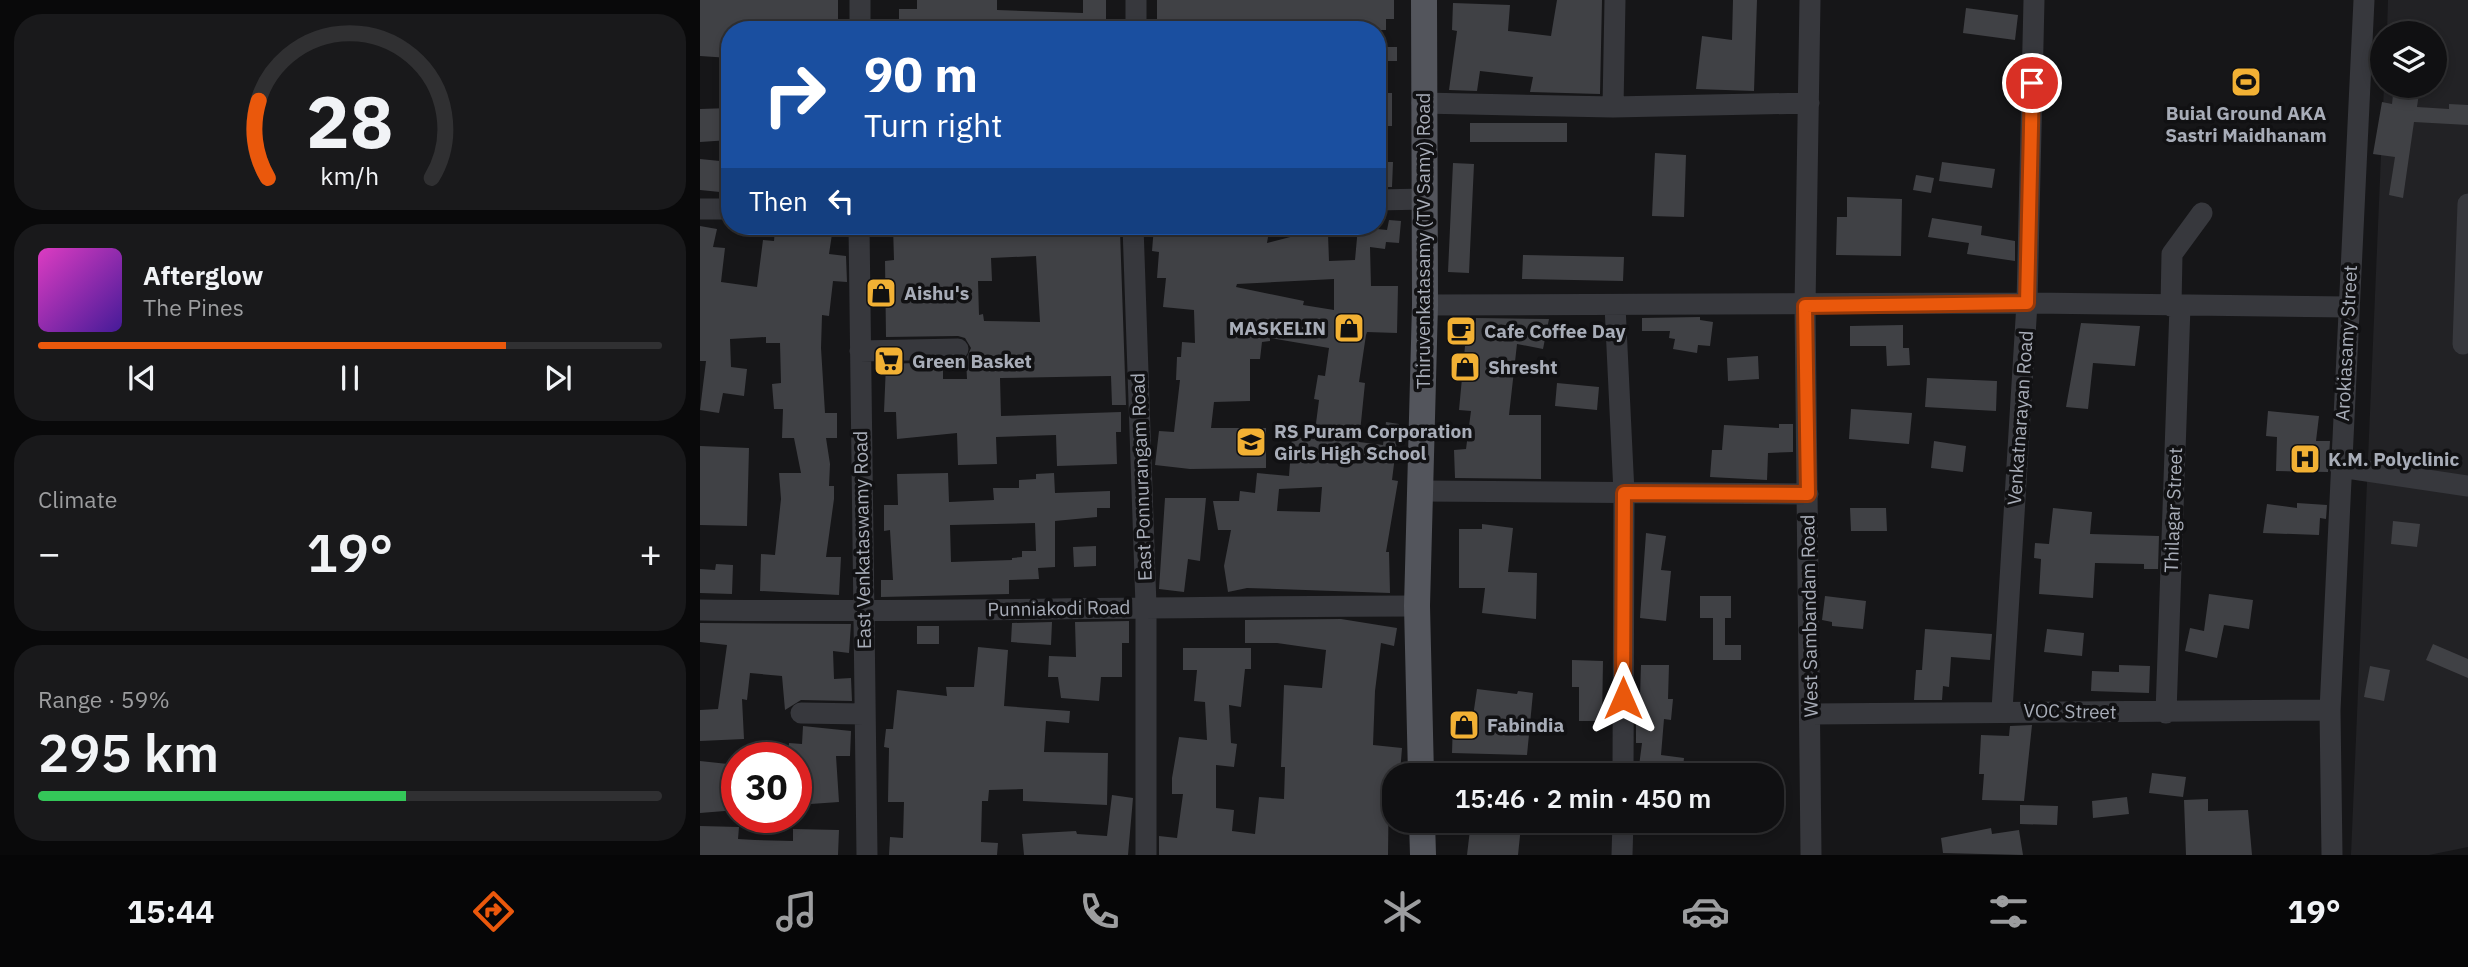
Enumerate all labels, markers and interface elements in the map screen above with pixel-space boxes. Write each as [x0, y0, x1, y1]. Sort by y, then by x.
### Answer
map controls [2370, 21, 2447, 98]
button: layers [2370, 21, 2447, 98]
text: 90 m [864, 42, 978, 105]
icon: right [749, 49, 840, 140]
pin [2002, 53, 2062, 113]
icon: arrive [2013, 64, 2051, 102]
sports icon: Buial Ground AKA Sastri Maidhanam [2229, 65, 2263, 99]
text: 28 [306, 74, 394, 169]
street label: Thiruvenkatasamy (TV Samy) Road [1411, 93, 1435, 389]
place label: Buial Ground AKA Sastri Maidhanam [2165, 101, 2327, 147]
text: Turn right [864, 104, 1002, 146]
text: km/h [321, 159, 379, 192]
icon: left [822, 182, 860, 220]
text: Then [749, 184, 808, 218]
text: Afterglow [143, 258, 263, 292]
street label: Arokiasamy Street [2330, 264, 2362, 422]
shop icon: Aishu's [864, 276, 898, 310]
place label: Aishu's [904, 281, 969, 305]
text: The Pines [143, 292, 244, 322]
shop icon: MASKELIN [1332, 311, 1366, 345]
cafe icon: Cafe Coffee Day [1444, 314, 1478, 348]
place label: MASKELIN [1229, 316, 1326, 340]
place label: Cafe Coffee Day [1484, 319, 1627, 343]
street label: Venkatnarayan Road [2002, 330, 2038, 506]
supermarket icon: Green Basket [872, 344, 906, 378]
place label: Green Basket [912, 349, 1032, 373]
shop icon: Shresht [1448, 350, 1482, 384]
place label: Shresht [1488, 355, 1558, 379]
icon: previous [123, 359, 161, 397]
icon: pause [331, 359, 369, 397]
icon: next [539, 359, 577, 397]
street label: East Ponnurangam Road [1125, 372, 1157, 582]
place label: RS Puram Corporation Girls High School [1274, 419, 1473, 465]
school or university icon: RS Puram Corporation Girls High School [1234, 425, 1268, 459]
street label: East Venkataswamy Road [848, 431, 876, 649]
hospital icon: K.M. Polyclinic [2288, 442, 2322, 476]
street label: Thilagar Street [2159, 447, 2187, 573]
place label: K.M. Polyclinic [2328, 447, 2459, 471]
text: Climate [38, 484, 117, 514]
street label: West Sambandam Road [1795, 514, 1823, 718]
text: 19° [307, 519, 393, 586]
text: − [38, 528, 61, 577]
text: + [639, 528, 662, 577]
street label: Punniakodi Road [987, 595, 1131, 621]
position arrow [1586, 661, 1660, 735]
text: Range · 59% [38, 684, 170, 714]
street label: VOC Street [2023, 698, 2117, 724]
shop icon: Fabindia [1447, 708, 1481, 742]
place label: Fabindia [1487, 713, 1564, 737]
text: 295 km [38, 719, 219, 786]
speed limit sign: 30 [721, 742, 812, 833]
text: 15:46 · 2 min · 450 m [1455, 781, 1711, 815]
icon: directions [469, 887, 518, 936]
icon: music [772, 887, 821, 936]
icon: phone [1075, 887, 1124, 936]
icon: climate [1378, 887, 1427, 936]
icon: car [1681, 887, 1730, 936]
icon: filters [1984, 887, 2033, 936]
text: 15:44 [127, 890, 214, 932]
text: 19° [2287, 890, 2341, 932]

